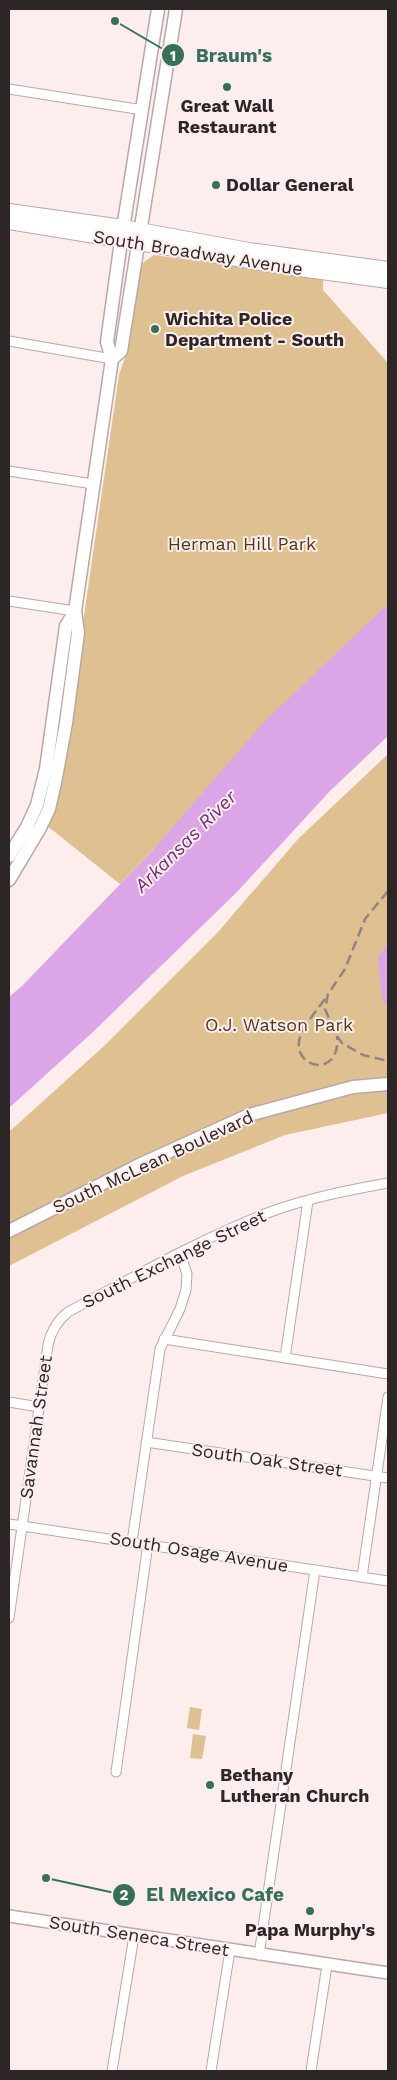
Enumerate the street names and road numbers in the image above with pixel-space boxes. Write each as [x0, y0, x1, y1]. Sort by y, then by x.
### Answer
street label: South Broadway Avenue [92, 226, 304, 279]
street label: South McLean Boulevard [49, 1106, 256, 1217]
street label: South Exchange Street [78, 1205, 269, 1312]
street label: Savannah Street [15, 1353, 56, 1500]
street label: South Oak Street [190, 1439, 344, 1481]
street label: South Osage Avenue [108, 1527, 290, 1576]
street label: South Seneca Street [48, 1911, 231, 1960]

